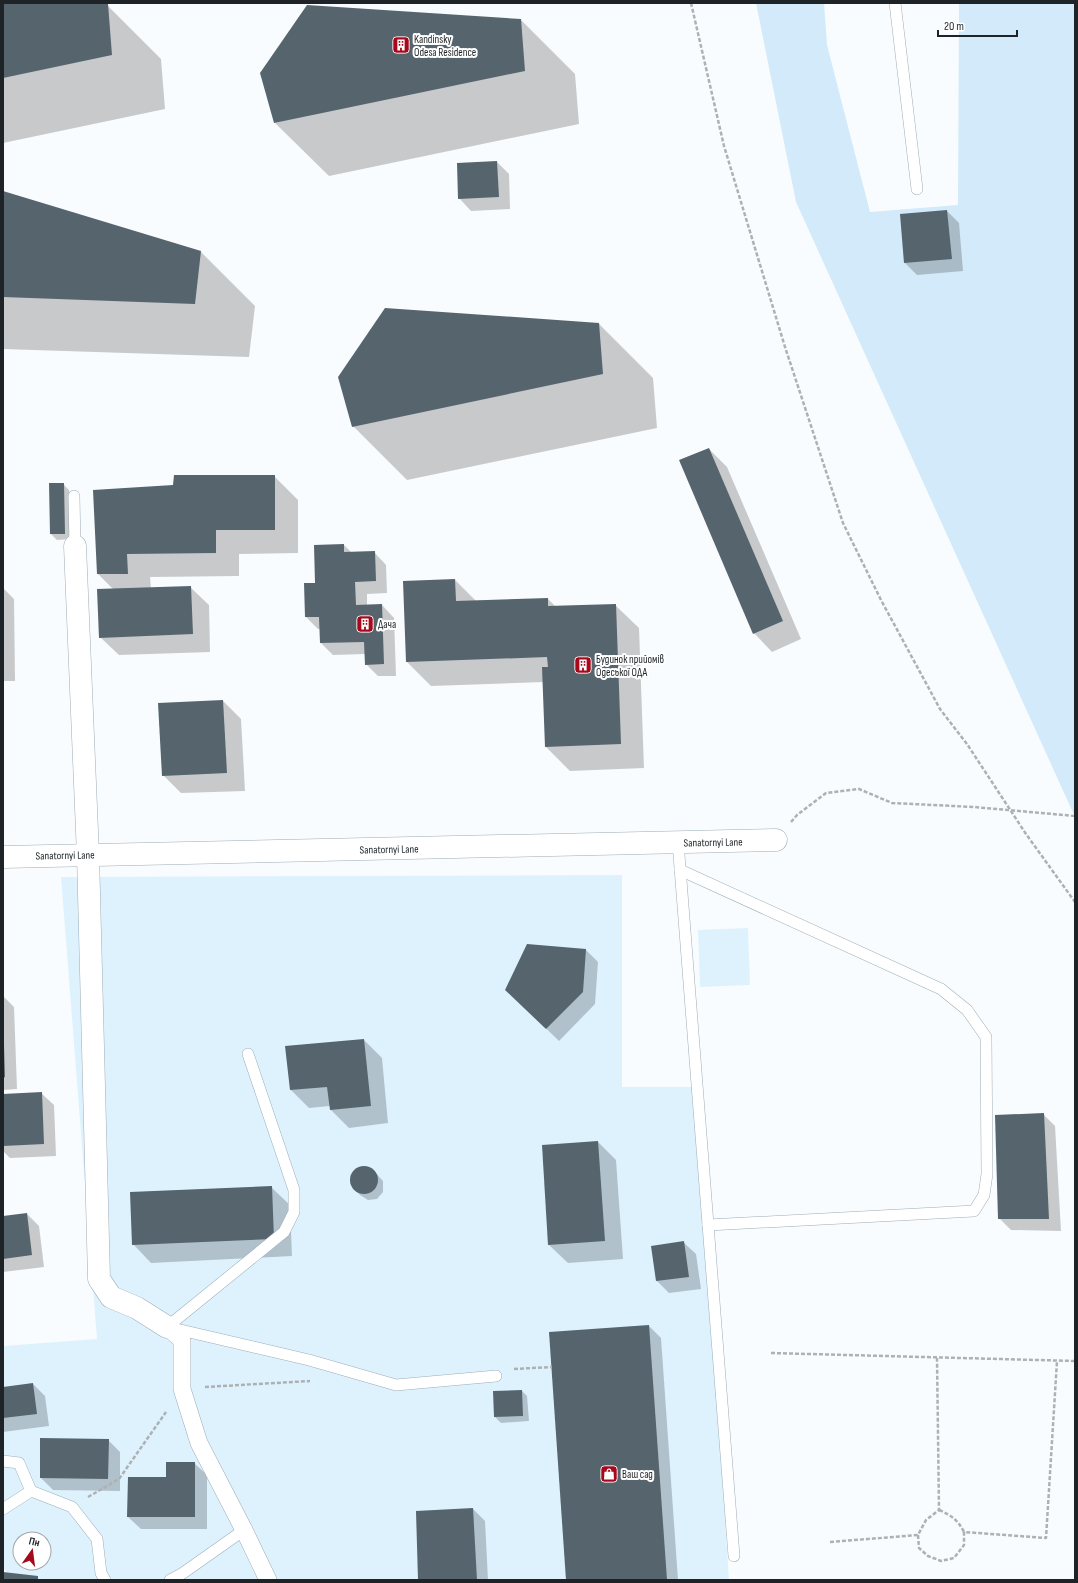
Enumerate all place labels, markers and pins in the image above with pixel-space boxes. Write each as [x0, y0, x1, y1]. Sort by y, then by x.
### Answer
place label: Kandinsky Odesa Residence [414, 33, 476, 59]
building icon: Kandinsky Odesa Residence [391, 35, 411, 55]
building icon: Дача [355, 614, 375, 634]
place label: Дача [378, 618, 396, 631]
place label: Будинок прийомів Одеської ОДА [596, 653, 664, 679]
building icon: Будинок прийомів Одеської ОДА [573, 655, 593, 675]
shop icon: Ваш сад [599, 1464, 619, 1484]
place label: Ваш сад [622, 1468, 653, 1481]

